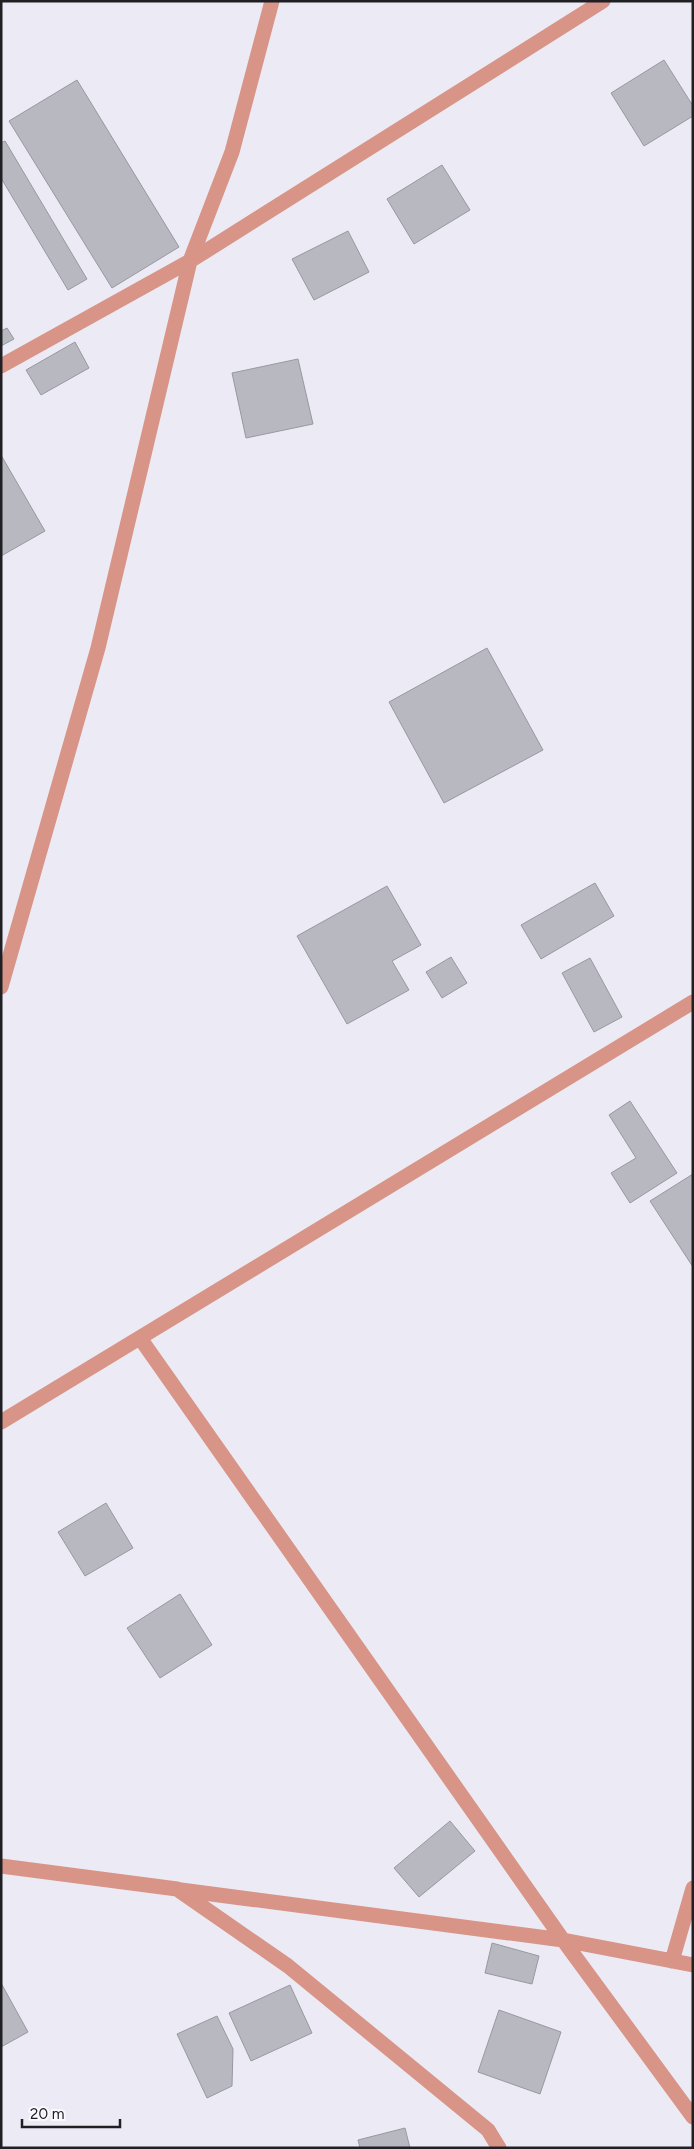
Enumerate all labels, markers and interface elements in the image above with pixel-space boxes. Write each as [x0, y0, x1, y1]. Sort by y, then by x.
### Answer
scale bar [22, 2096, 120, 2128]
text: 20 m [30, 2105, 64, 2123]

